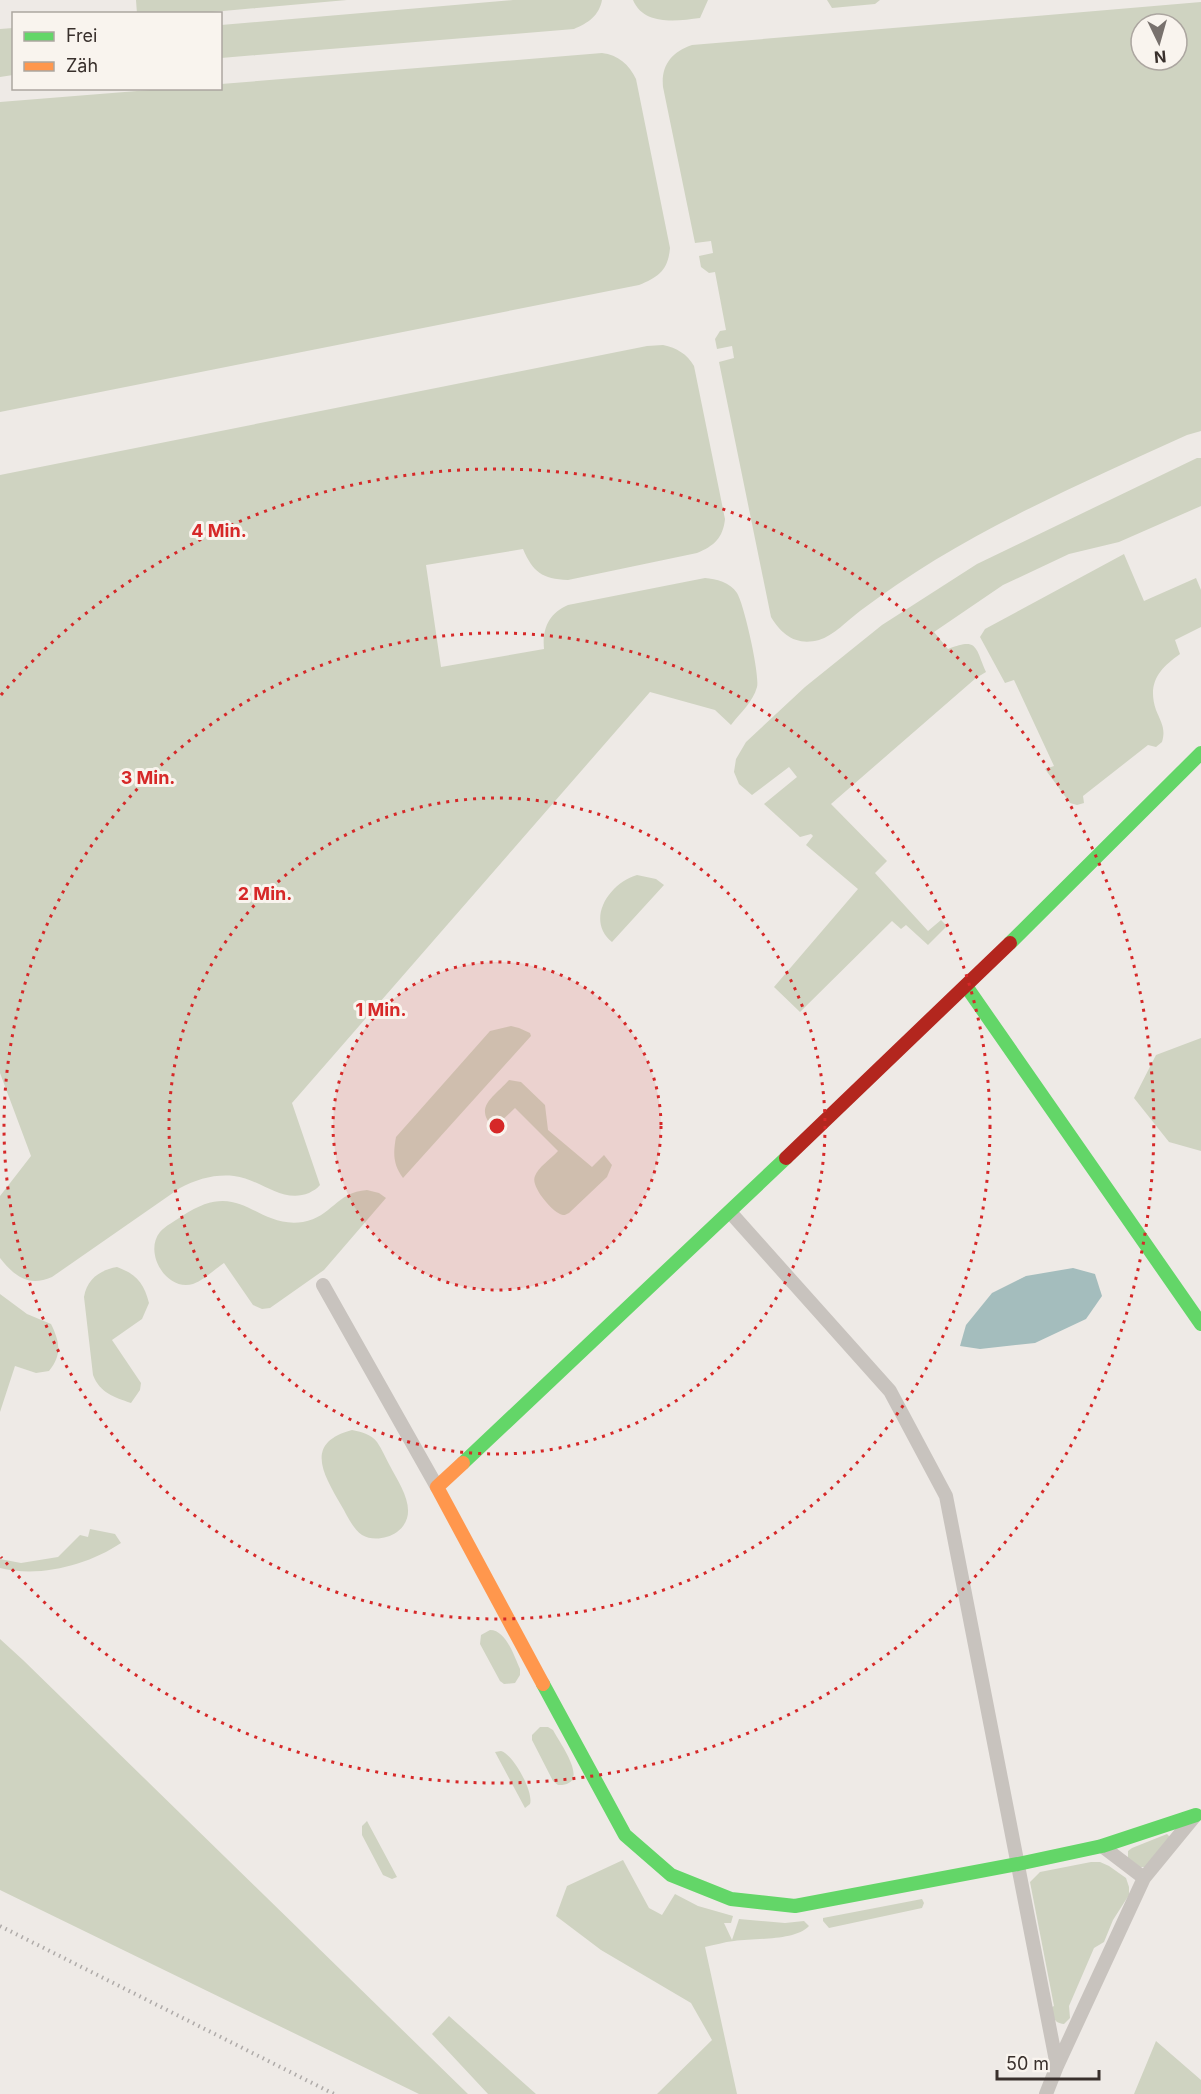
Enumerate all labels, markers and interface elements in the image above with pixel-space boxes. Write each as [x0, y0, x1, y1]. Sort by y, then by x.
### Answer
legend [12, 12, 222, 90]
north arrow [1129, 12, 1189, 72]
text: Frei [66, 25, 97, 46]
text: N [1153, 46, 1167, 67]
text: Zäh [66, 55, 98, 76]
text: 4 Min. [191, 520, 247, 541]
text: 3 Min. [121, 767, 175, 788]
text: 2 Min. [238, 883, 292, 904]
text: 1 Min. [356, 999, 406, 1020]
centre of rings [487, 1116, 507, 1136]
scale bar [997, 2043, 1099, 2081]
text: 50 m [1006, 2053, 1049, 2074]

